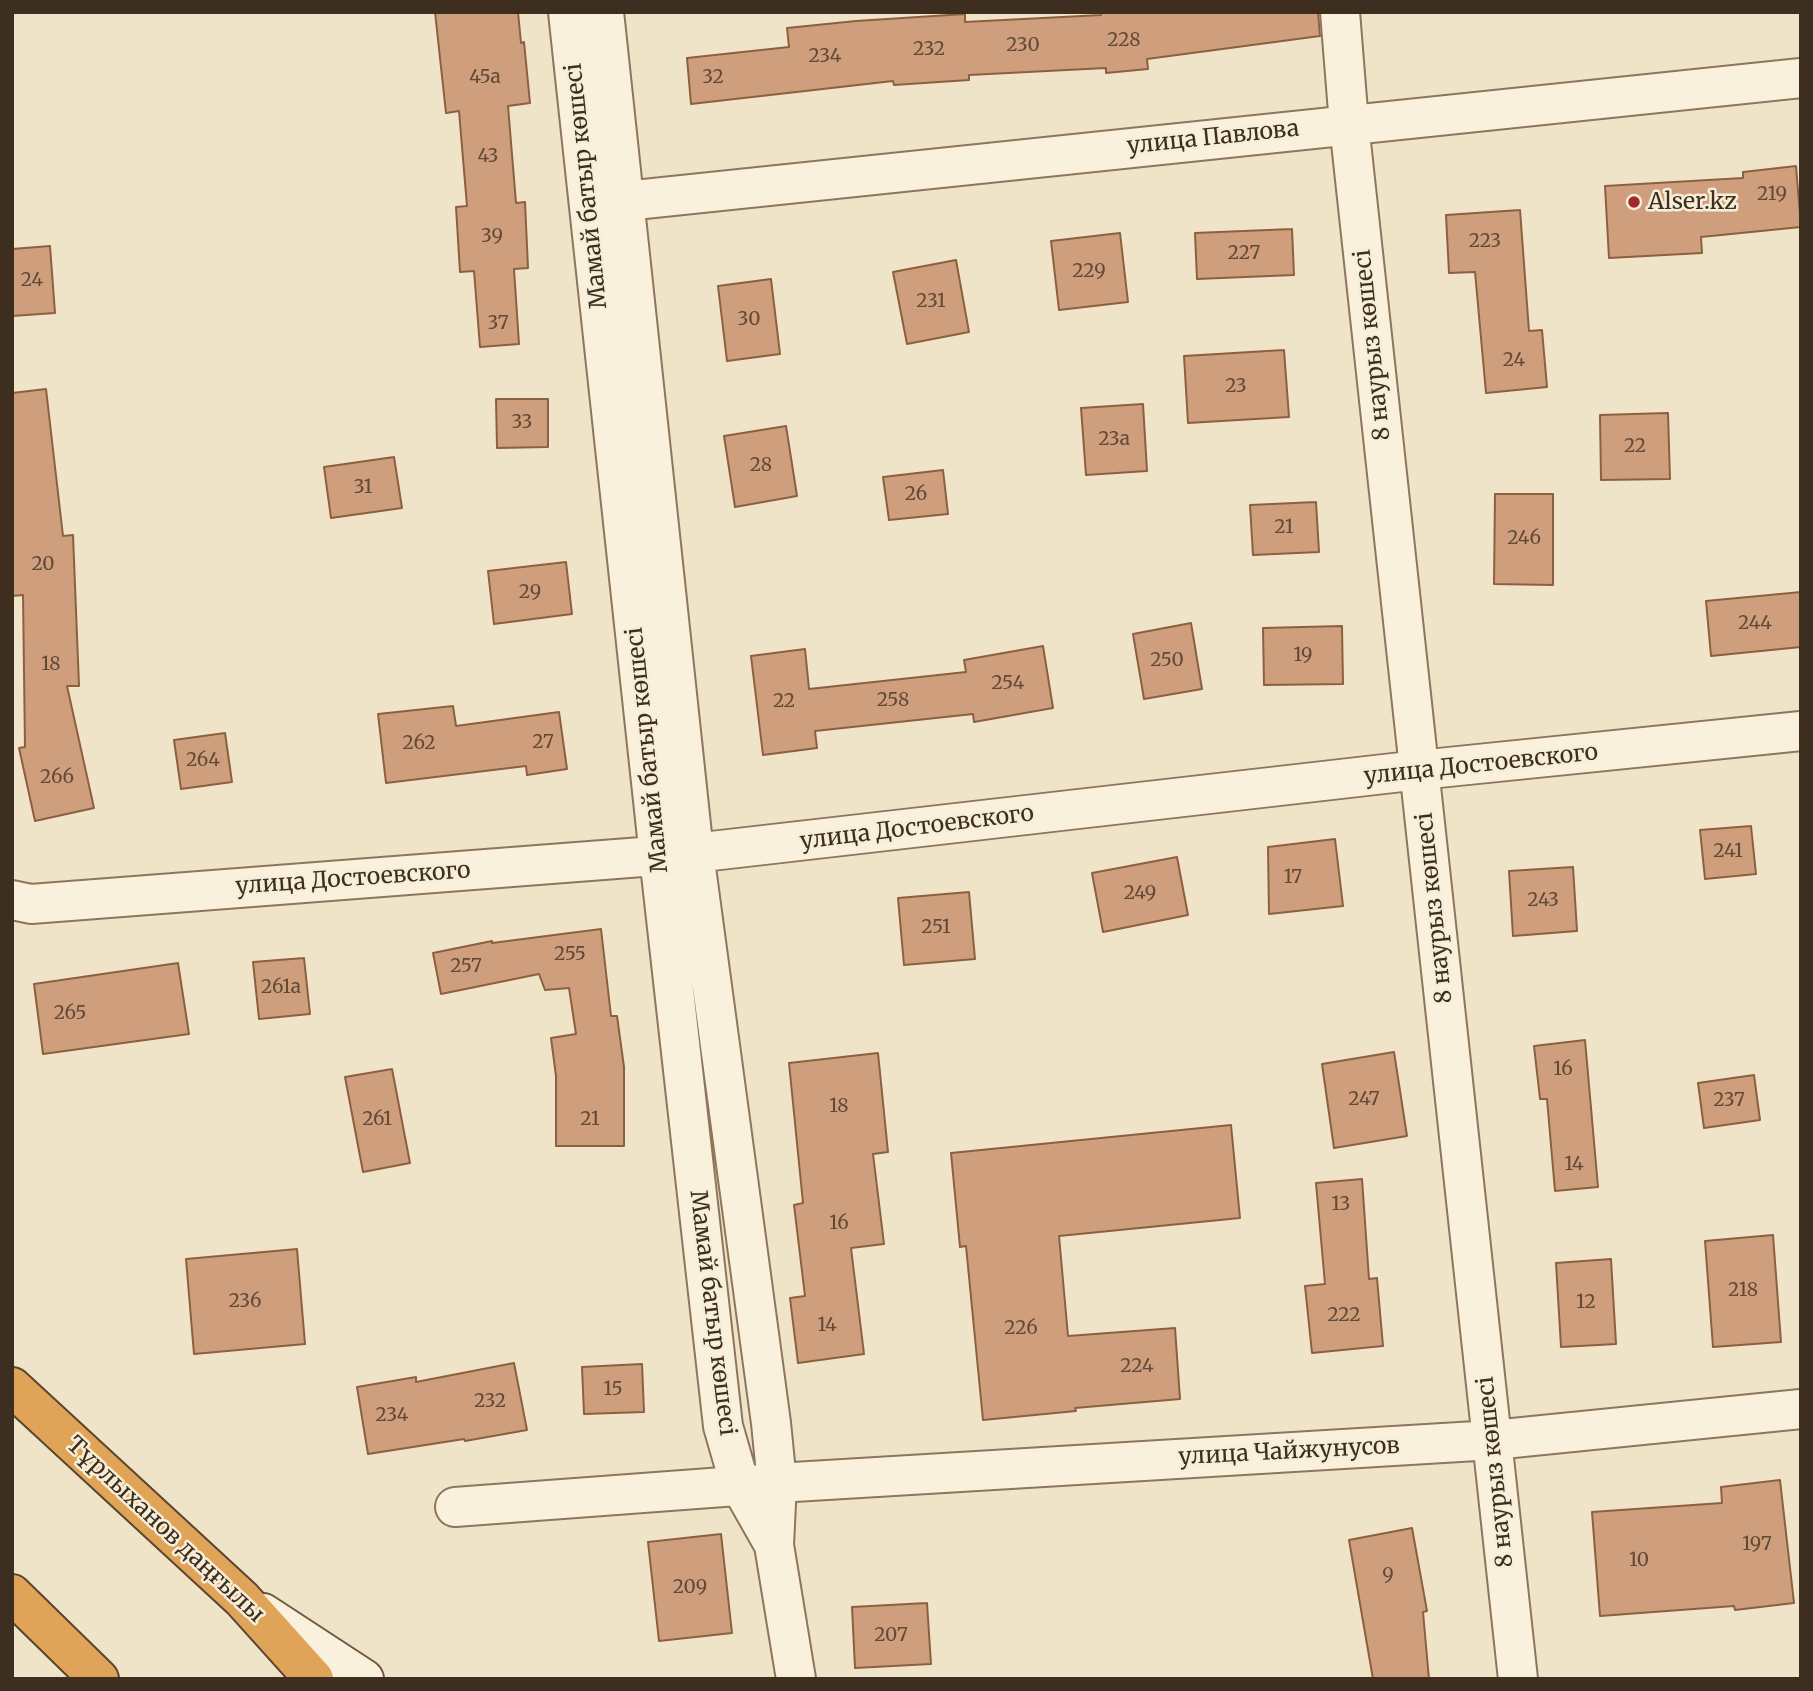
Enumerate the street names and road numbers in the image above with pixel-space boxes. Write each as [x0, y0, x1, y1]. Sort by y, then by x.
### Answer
street label: Мамай батыр көшесі [560, 62, 614, 310]
street label: улица Павлова [1126, 115, 1300, 161]
street label: 8 наурыз көшесі [1349, 248, 1397, 442]
street label: Мамай батыр көшесі [621, 626, 675, 874]
street label: улица Достоевского [1363, 739, 1599, 791]
street label: улица Достоевского [799, 800, 1035, 856]
street label: 8 наурыз көшесі [1411, 811, 1459, 1005]
street label: улица Достоевского [235, 857, 471, 901]
street label: Мамай батыр көшесі [683, 1189, 741, 1437]
street label: 8 наурыз көшесі [1472, 1375, 1520, 1569]
street label: Тұрлыханов даңғылы [61, 1431, 269, 1629]
street label: улица Чайжунусов [1178, 1432, 1400, 1472]

